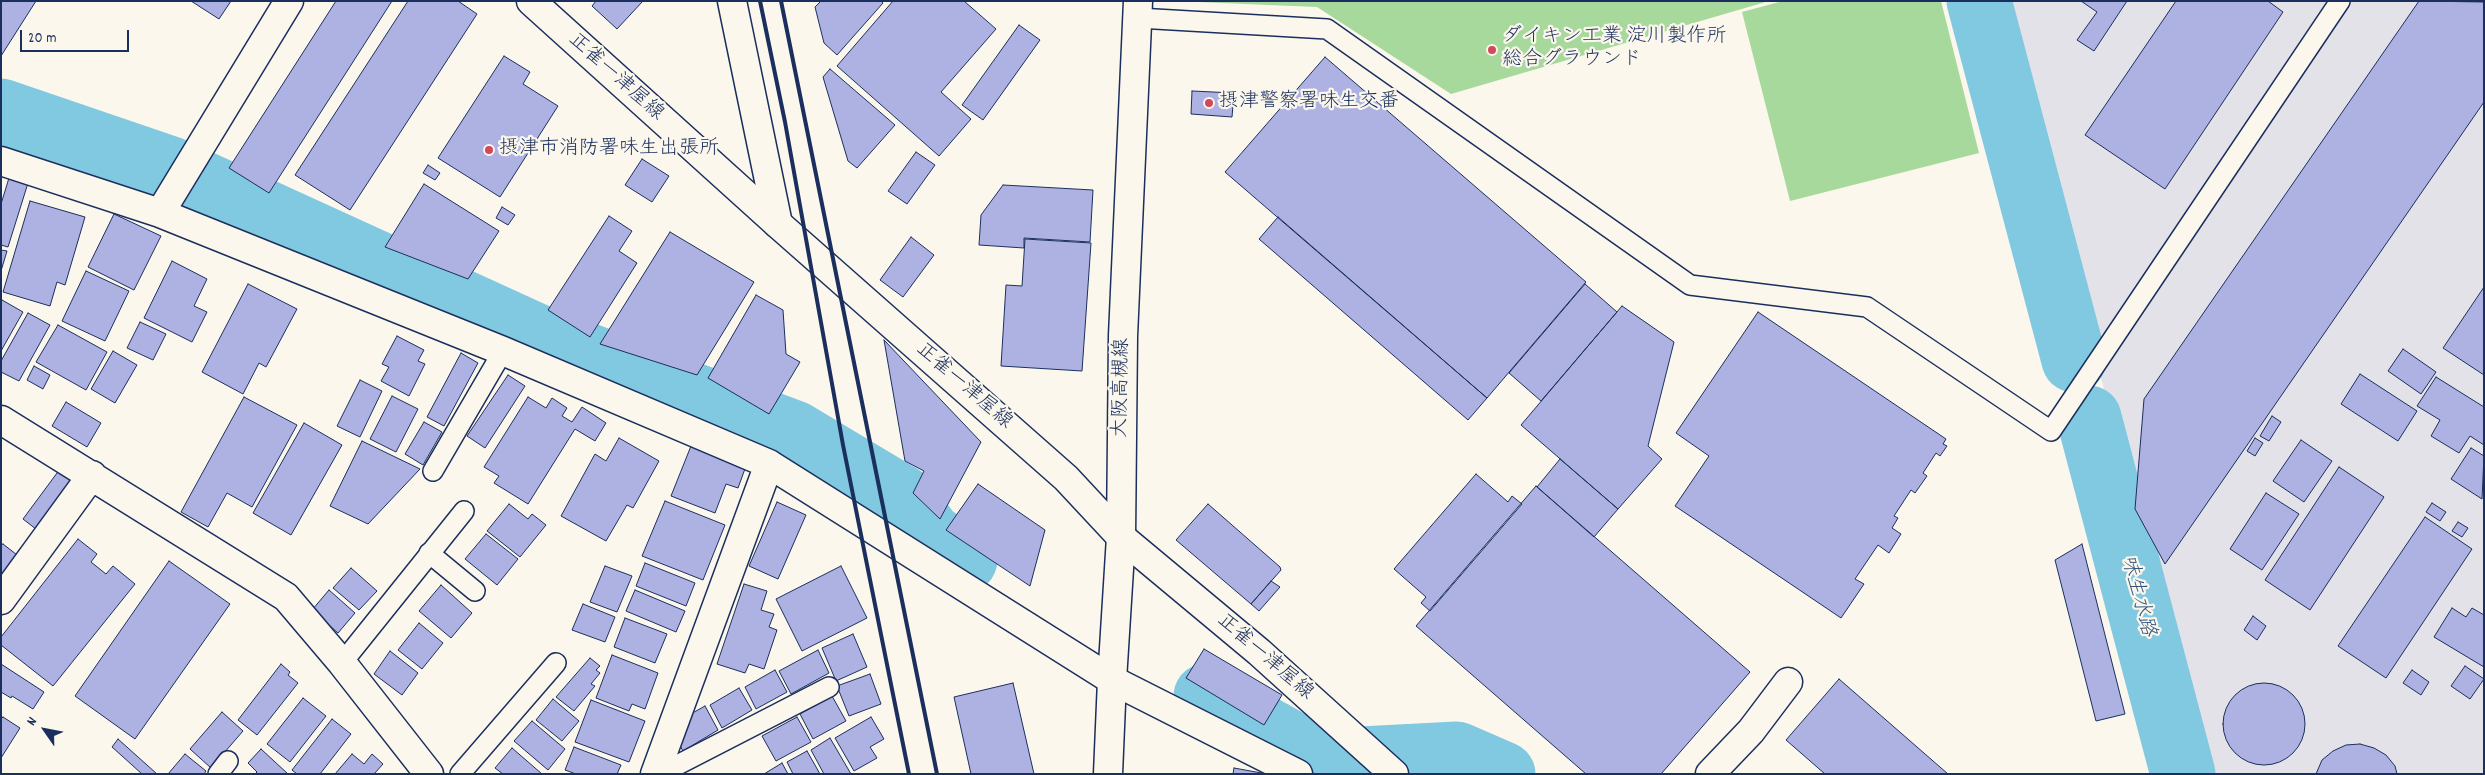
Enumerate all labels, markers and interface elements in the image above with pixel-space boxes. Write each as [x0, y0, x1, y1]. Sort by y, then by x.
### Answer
scale bar [22, 20, 131, 52]
place label: ダイキン工業 淀川製作所 総合グラウンド [1502, 26, 1727, 73]
text: 20 m [28, 28, 56, 50]
street label: 正雀一津屋線 [562, 29, 668, 127]
marker: ダイキン工業 淀川製作所 総合グラウンド [1486, 44, 1498, 56]
place label: 摂津警察署味生交番 [1219, 91, 1399, 115]
marker: 摂津警察署味生交番 [1203, 97, 1215, 109]
place label: 摂津市消防署味生出張所 [499, 138, 719, 162]
marker: 摂津市消防署味生出張所 [483, 144, 495, 156]
street label: 大阪高槻線 [1110, 338, 1136, 438]
street label: 正雀一津屋線 [910, 339, 1016, 435]
water label: 味生水路 [2113, 552, 2159, 640]
street label: 正雀一津屋線 [1211, 610, 1317, 706]
north arrow [20, 705, 70, 755]
text: N [22, 713, 43, 730]

